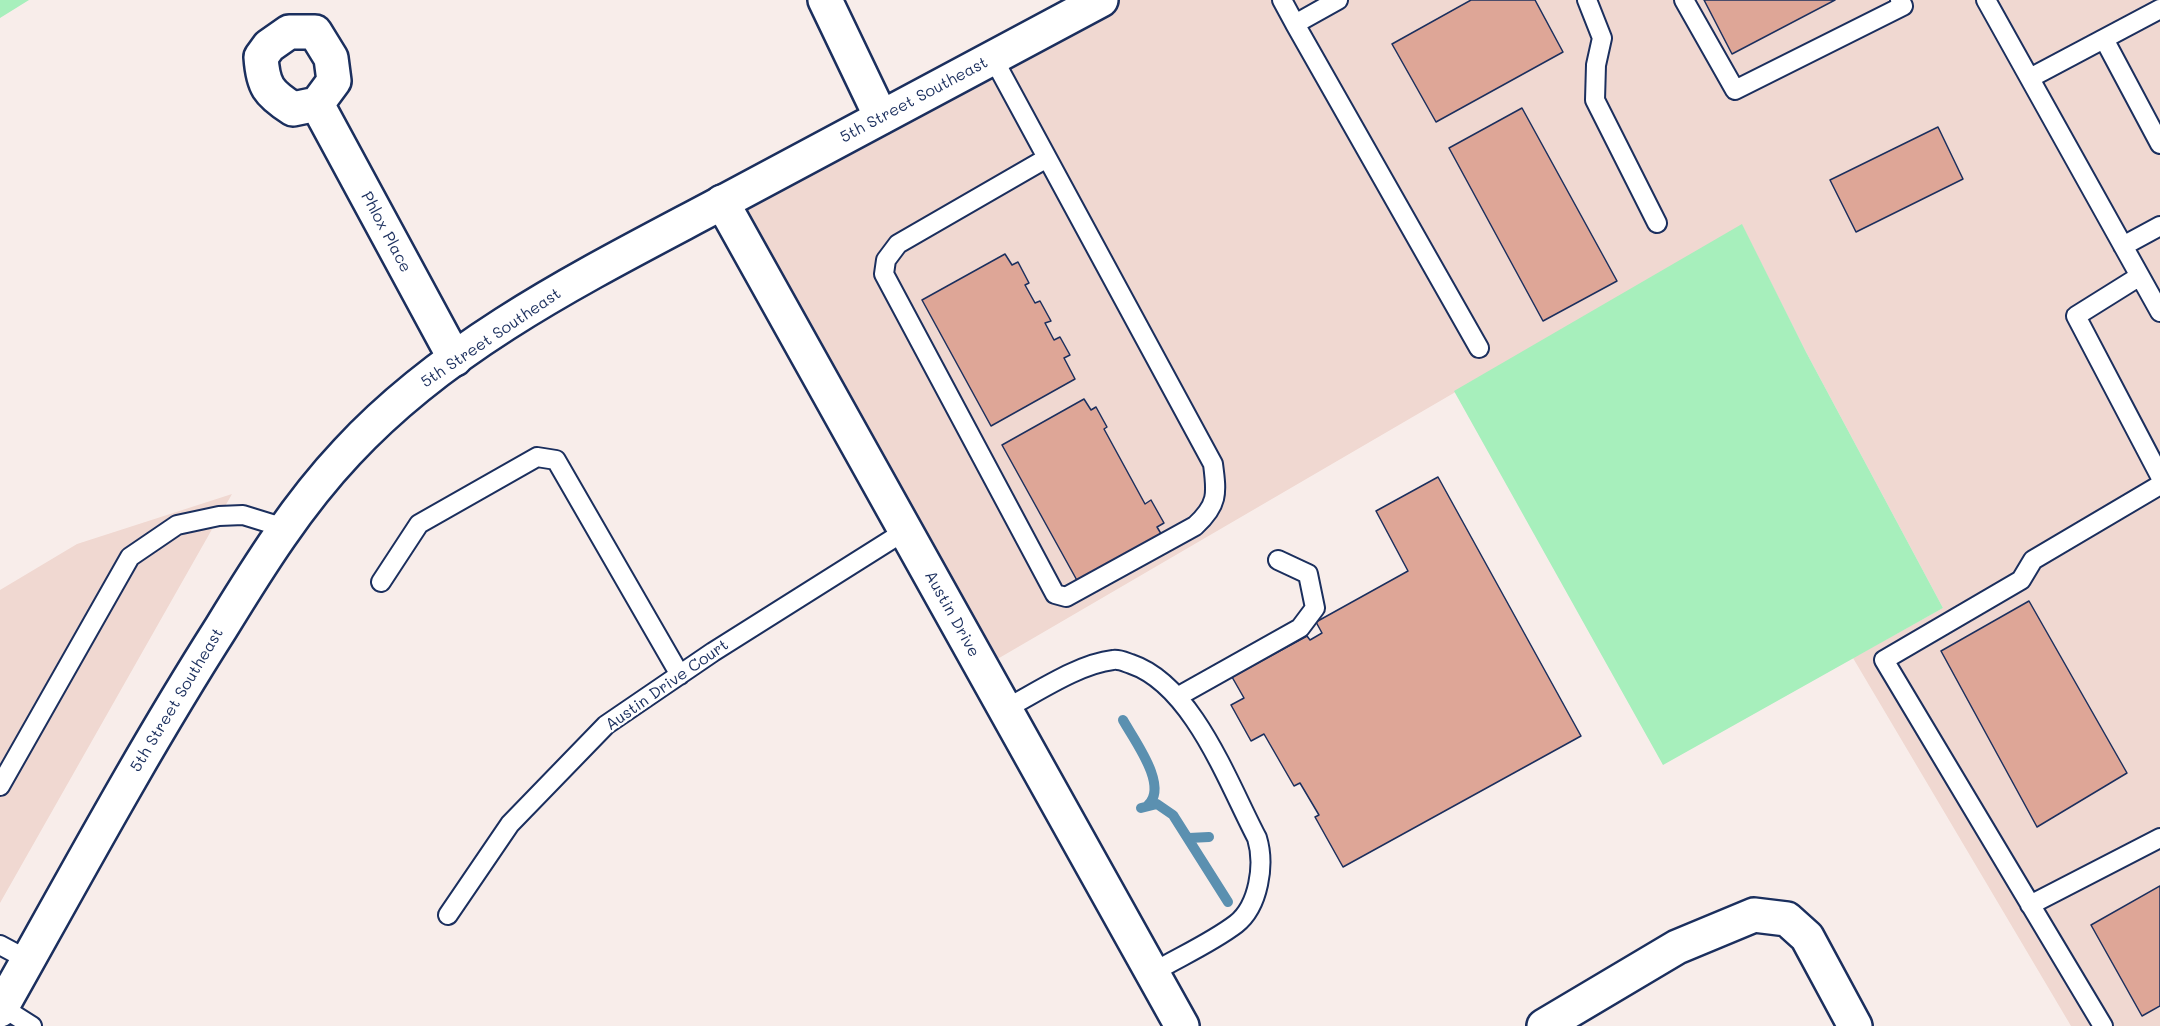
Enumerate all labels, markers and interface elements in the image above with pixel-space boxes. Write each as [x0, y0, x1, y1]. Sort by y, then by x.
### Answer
street label: 5th Street Southeast [837, 53, 991, 147]
street label: Phlox Place [357, 188, 415, 276]
street label: 5th Street Southeast [417, 284, 565, 392]
street label: Austin Drive [920, 567, 984, 661]
street label: 5th Street Southeast [126, 625, 228, 775]
street label: Austin Drive Court [602, 635, 732, 735]

